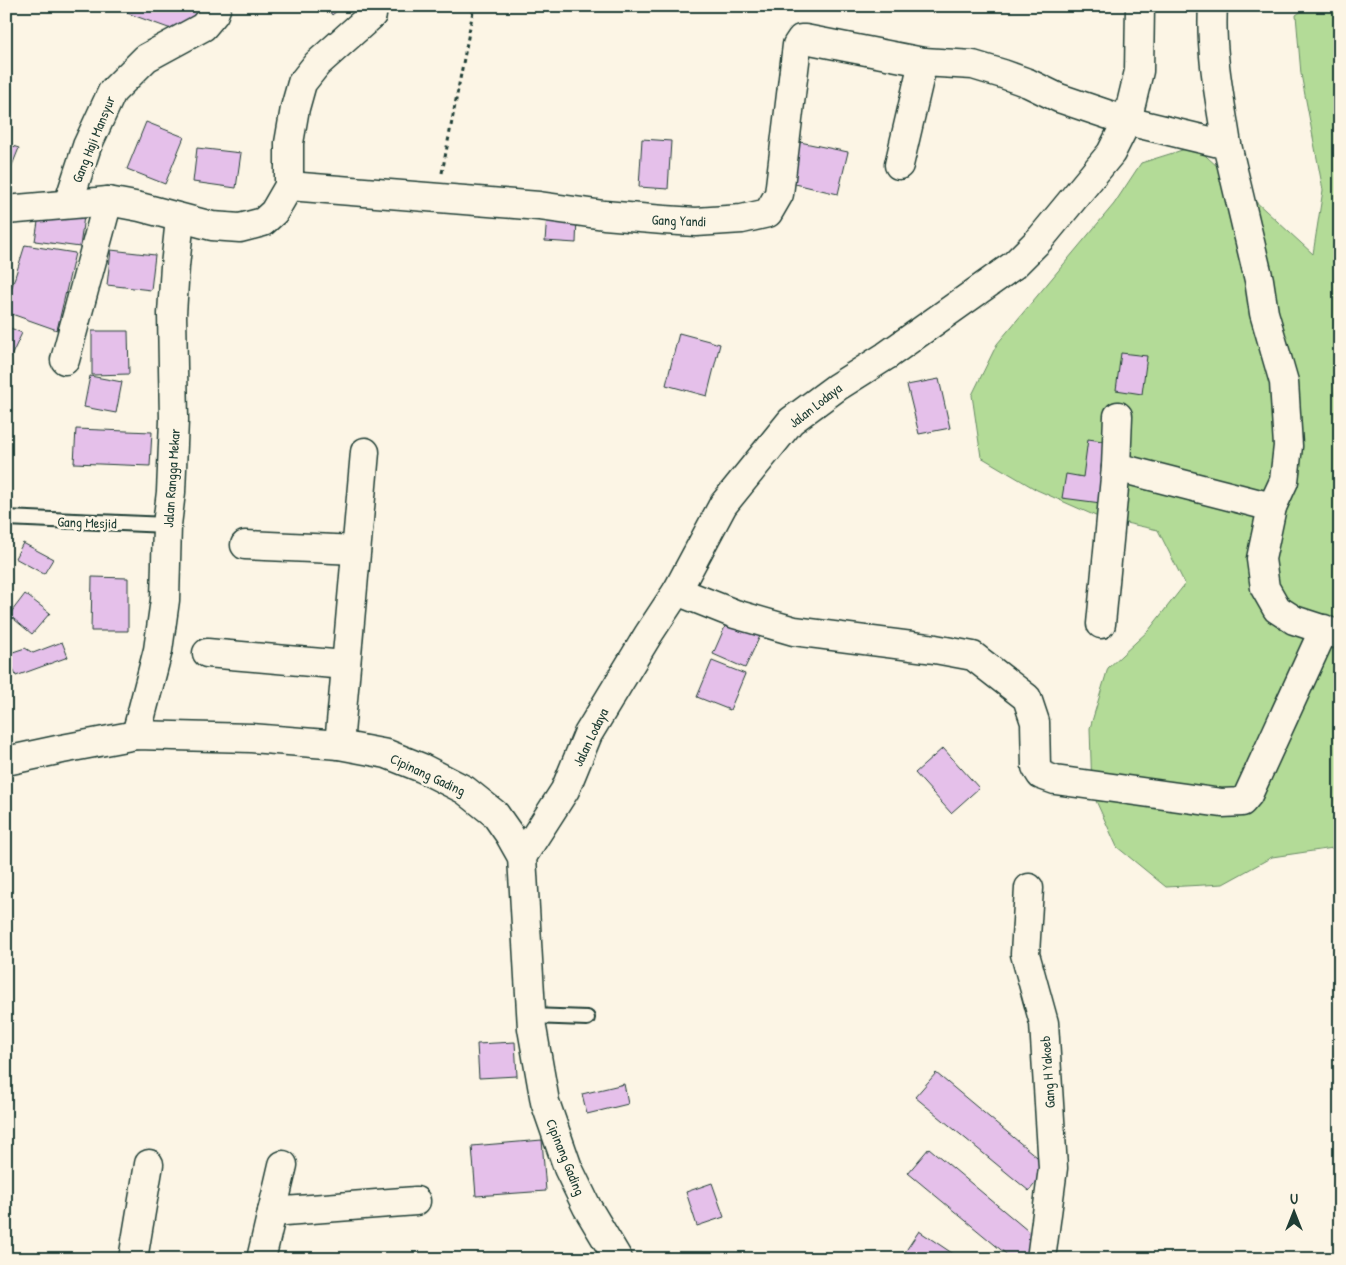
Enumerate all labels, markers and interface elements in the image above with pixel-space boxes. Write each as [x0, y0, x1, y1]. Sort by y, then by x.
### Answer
street label: Gang Haji Mansyur [67, 92, 120, 186]
street label: Gang Yandi [651, 210, 707, 231]
street label: Jalan Lodaya [784, 378, 847, 433]
street label: Jalan Rangga Mekar [158, 427, 185, 528]
street label: Gang Mesjid [57, 511, 117, 534]
street label: Jalan Lodaya [568, 704, 613, 770]
street label: Cipinang Gading [387, 748, 469, 801]
street label: Gang H Yakoeb [1035, 1035, 1060, 1109]
street label: Cipinang Gading [541, 1116, 590, 1198]
north arrow [1268, 1188, 1318, 1238]
text: U [1290, 1189, 1298, 1208]

